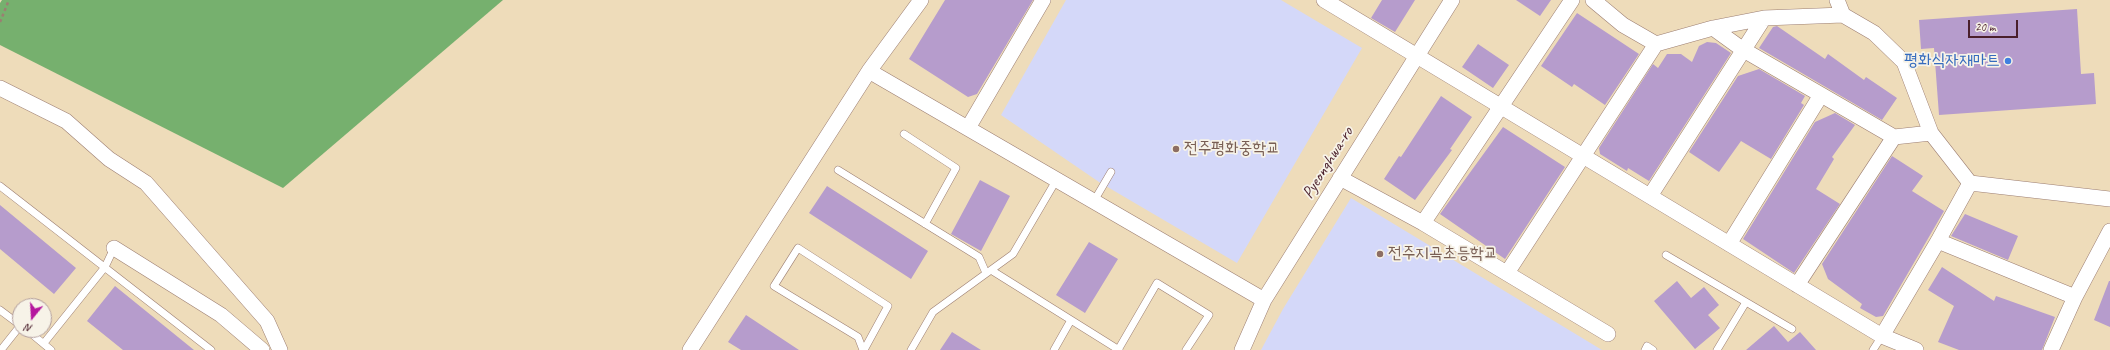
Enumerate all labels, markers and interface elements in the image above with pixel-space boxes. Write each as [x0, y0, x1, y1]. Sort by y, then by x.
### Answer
scale bar [1970, 12, 2020, 38]
text: 20 m [1975, 19, 1995, 35]
place label: 평화식자재마트 [1904, 51, 2000, 71]
marker: 평화식자재마트 [2003, 56, 2013, 66]
street label: Pyeonghwa-ro [1298, 124, 1358, 202]
place label: 전주평화중학교 [1184, 139, 1280, 159]
marker: 전주평화중학교 [1171, 144, 1181, 154]
place label: 전주지곡초등학교 [1388, 244, 1497, 264]
marker: 전주지곡초등학교 [1375, 249, 1385, 259]
north arrow [12, 298, 52, 338]
text: N [23, 321, 34, 336]

